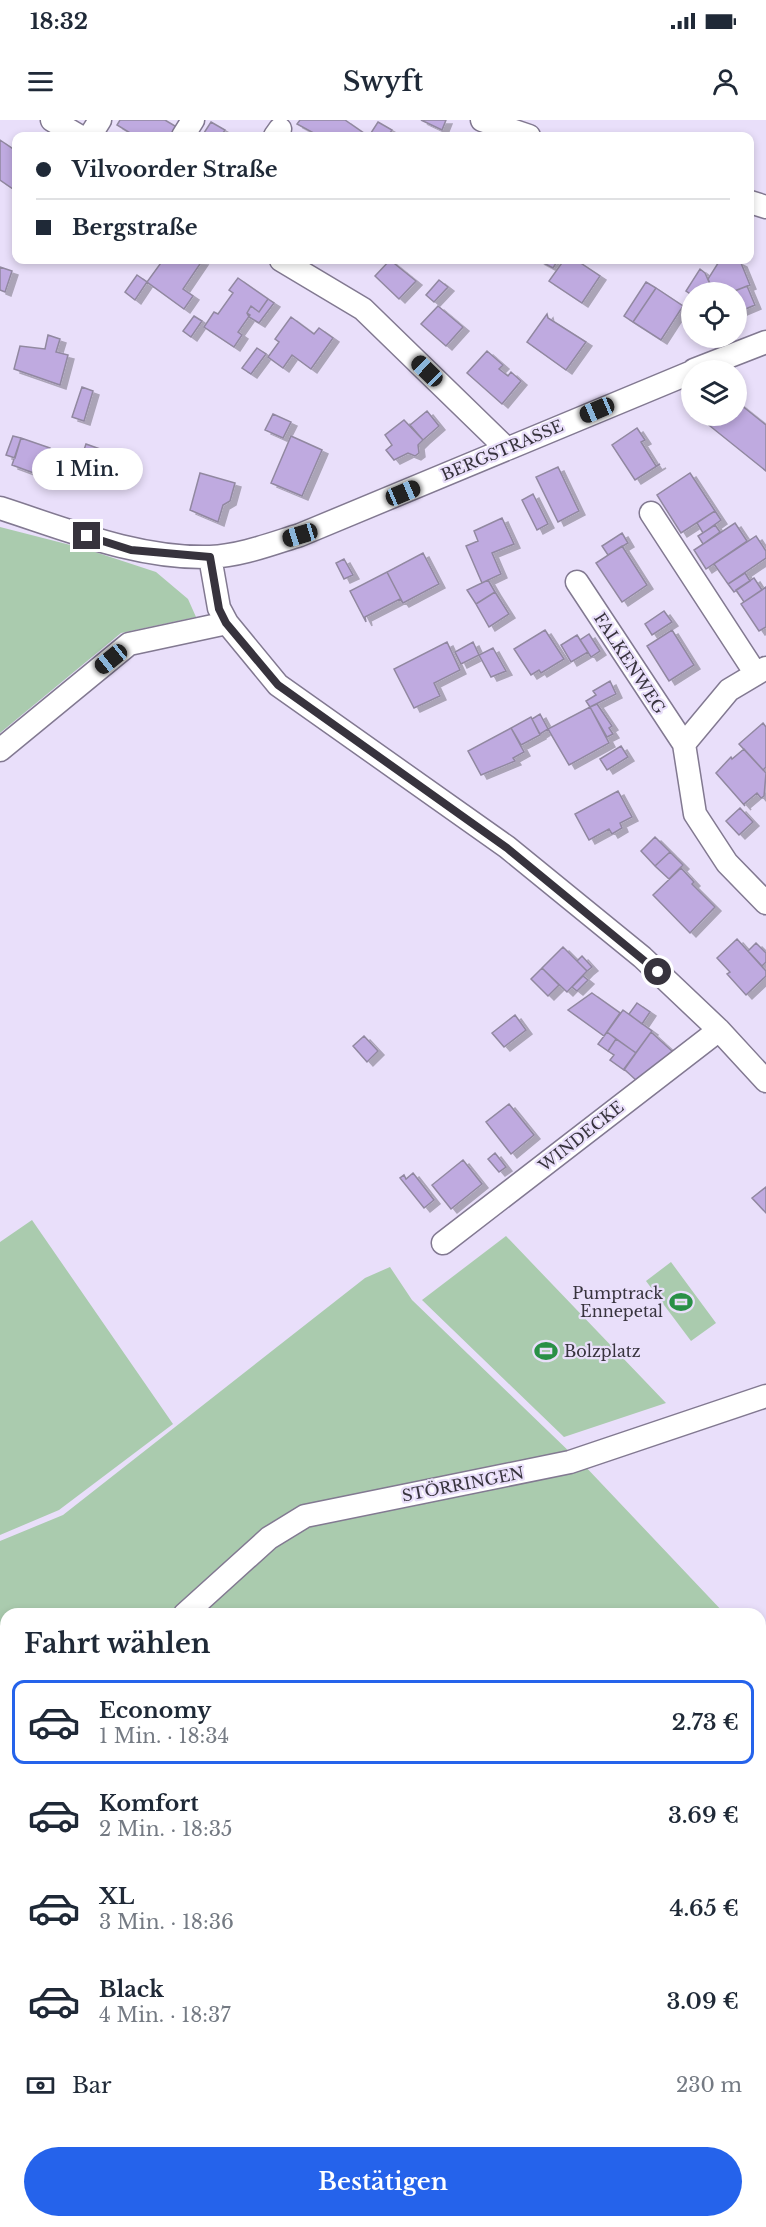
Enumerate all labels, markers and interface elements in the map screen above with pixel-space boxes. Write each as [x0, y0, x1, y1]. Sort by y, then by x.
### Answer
text: 18:32 [30, 8, 88, 35]
icon: menu [24, 65, 57, 98]
text: Swyft [343, 65, 423, 98]
icon: person [709, 65, 742, 98]
text: Vilvoorder Straße [72, 156, 278, 183]
text: Bergstraße [72, 214, 198, 241]
map controls [681, 282, 747, 426]
button: locate [681, 282, 747, 348]
car [408, 352, 446, 390]
button: layers [681, 360, 747, 426]
car [577, 395, 617, 425]
street label: BERGSTRASSE [438, 415, 566, 485]
callout: 1 Min. [32, 449, 142, 491]
text: 1 Min. [56, 457, 119, 481]
car [383, 478, 423, 508]
car [280, 521, 320, 549]
route end [73, 522, 100, 549]
street label: FALKENWEG [590, 609, 670, 717]
car [91, 641, 131, 677]
route start [644, 958, 671, 985]
street label: WINDECKE [534, 1097, 627, 1176]
place label: Pumptrack Ennepetal [572, 1283, 663, 1321]
sports icon: Pumptrack Ennepetal [668, 1289, 694, 1315]
sports icon: Bolzplatz [533, 1338, 559, 1364]
place label: Bolzplatz [564, 1341, 641, 1361]
street label: STÖRRINGEN [400, 1462, 526, 1506]
text: Fahrt wählen [24, 1627, 210, 1660]
icon: car [27, 1695, 81, 1749]
text: Economy [99, 1697, 211, 1724]
text: 2.73 € [672, 1709, 739, 1736]
text: 1 Min. · 18:34 [99, 1724, 229, 1748]
icon: car [27, 1788, 81, 1842]
text: Komfort [99, 1790, 199, 1817]
text: 3.69 € [668, 1802, 739, 1829]
text: 2 Min. · 18:35 [99, 1817, 232, 1841]
icon: car [27, 1881, 81, 1935]
text: XL [99, 1883, 134, 1910]
text: 4.65 € [670, 1895, 739, 1922]
text: 3 Min. · 18:36 [99, 1910, 234, 1934]
icon: car [27, 1974, 81, 2028]
text: Black [99, 1976, 164, 2003]
text: 3.09 € [666, 1988, 739, 2015]
text: 4 Min. · 18:37 [99, 2003, 230, 2027]
icon: cash [24, 2069, 57, 2102]
text: Bar [72, 2072, 112, 2099]
text: 230 m [676, 2073, 742, 2097]
button: Bestätigen [24, 2147, 742, 2216]

